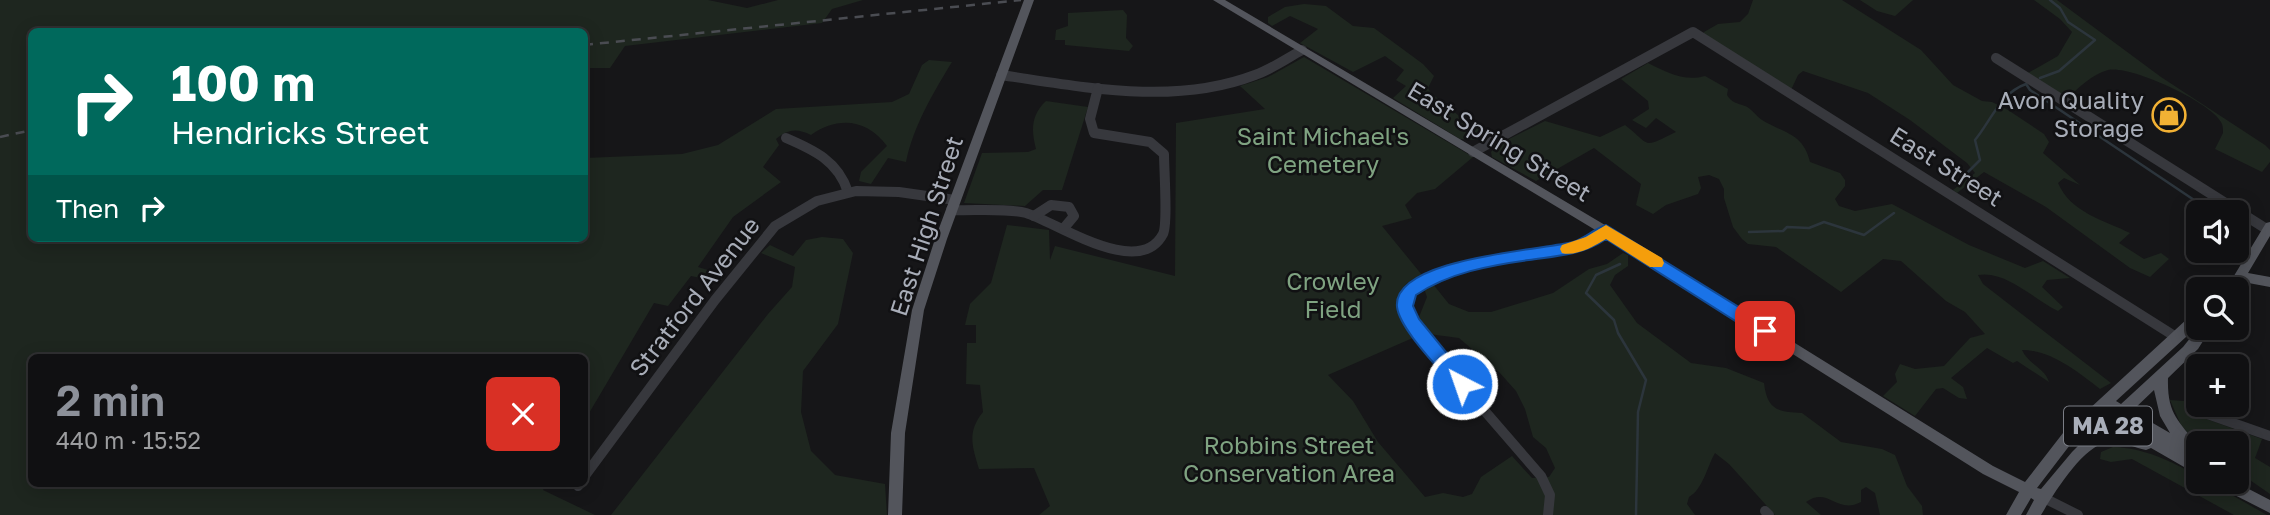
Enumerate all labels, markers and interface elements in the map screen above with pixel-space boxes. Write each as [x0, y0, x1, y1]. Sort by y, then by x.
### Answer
text: 100 m [171, 53, 315, 112]
icon: right [56, 56, 147, 147]
street label: East Spring Street [1403, 75, 1597, 207]
place label: Avon Quality Storage [1998, 85, 2144, 142]
shop icon: Avon Quality Storage [2150, 96, 2188, 134]
text: Hendricks Street [171, 113, 430, 151]
street label: East Street [1885, 120, 2008, 212]
park label: Saint Michael's Cemetery [1237, 121, 1409, 178]
street label: East High Street [883, 132, 968, 319]
icon: right [133, 189, 171, 227]
text: Then [56, 193, 119, 224]
map controls [2186, 200, 2249, 494]
button: sound [2186, 200, 2249, 263]
street label: Stratford Avenue [623, 211, 765, 381]
park label: Crowley Field [1286, 266, 1380, 323]
button: search [2186, 277, 2249, 340]
pin [1735, 301, 1795, 361]
icon: arrive [1746, 312, 1784, 350]
position arrow [1425, 347, 1499, 421]
button: + [2186, 354, 2249, 417]
text: 2 min [56, 375, 165, 425]
button: close [486, 377, 560, 451]
road number: MA 28 [2064, 406, 2152, 446]
text: 440 m · 15:52 [56, 426, 201, 454]
park label: Robbins Street Conservation Area [1183, 430, 1395, 487]
button: − [2186, 431, 2249, 494]

